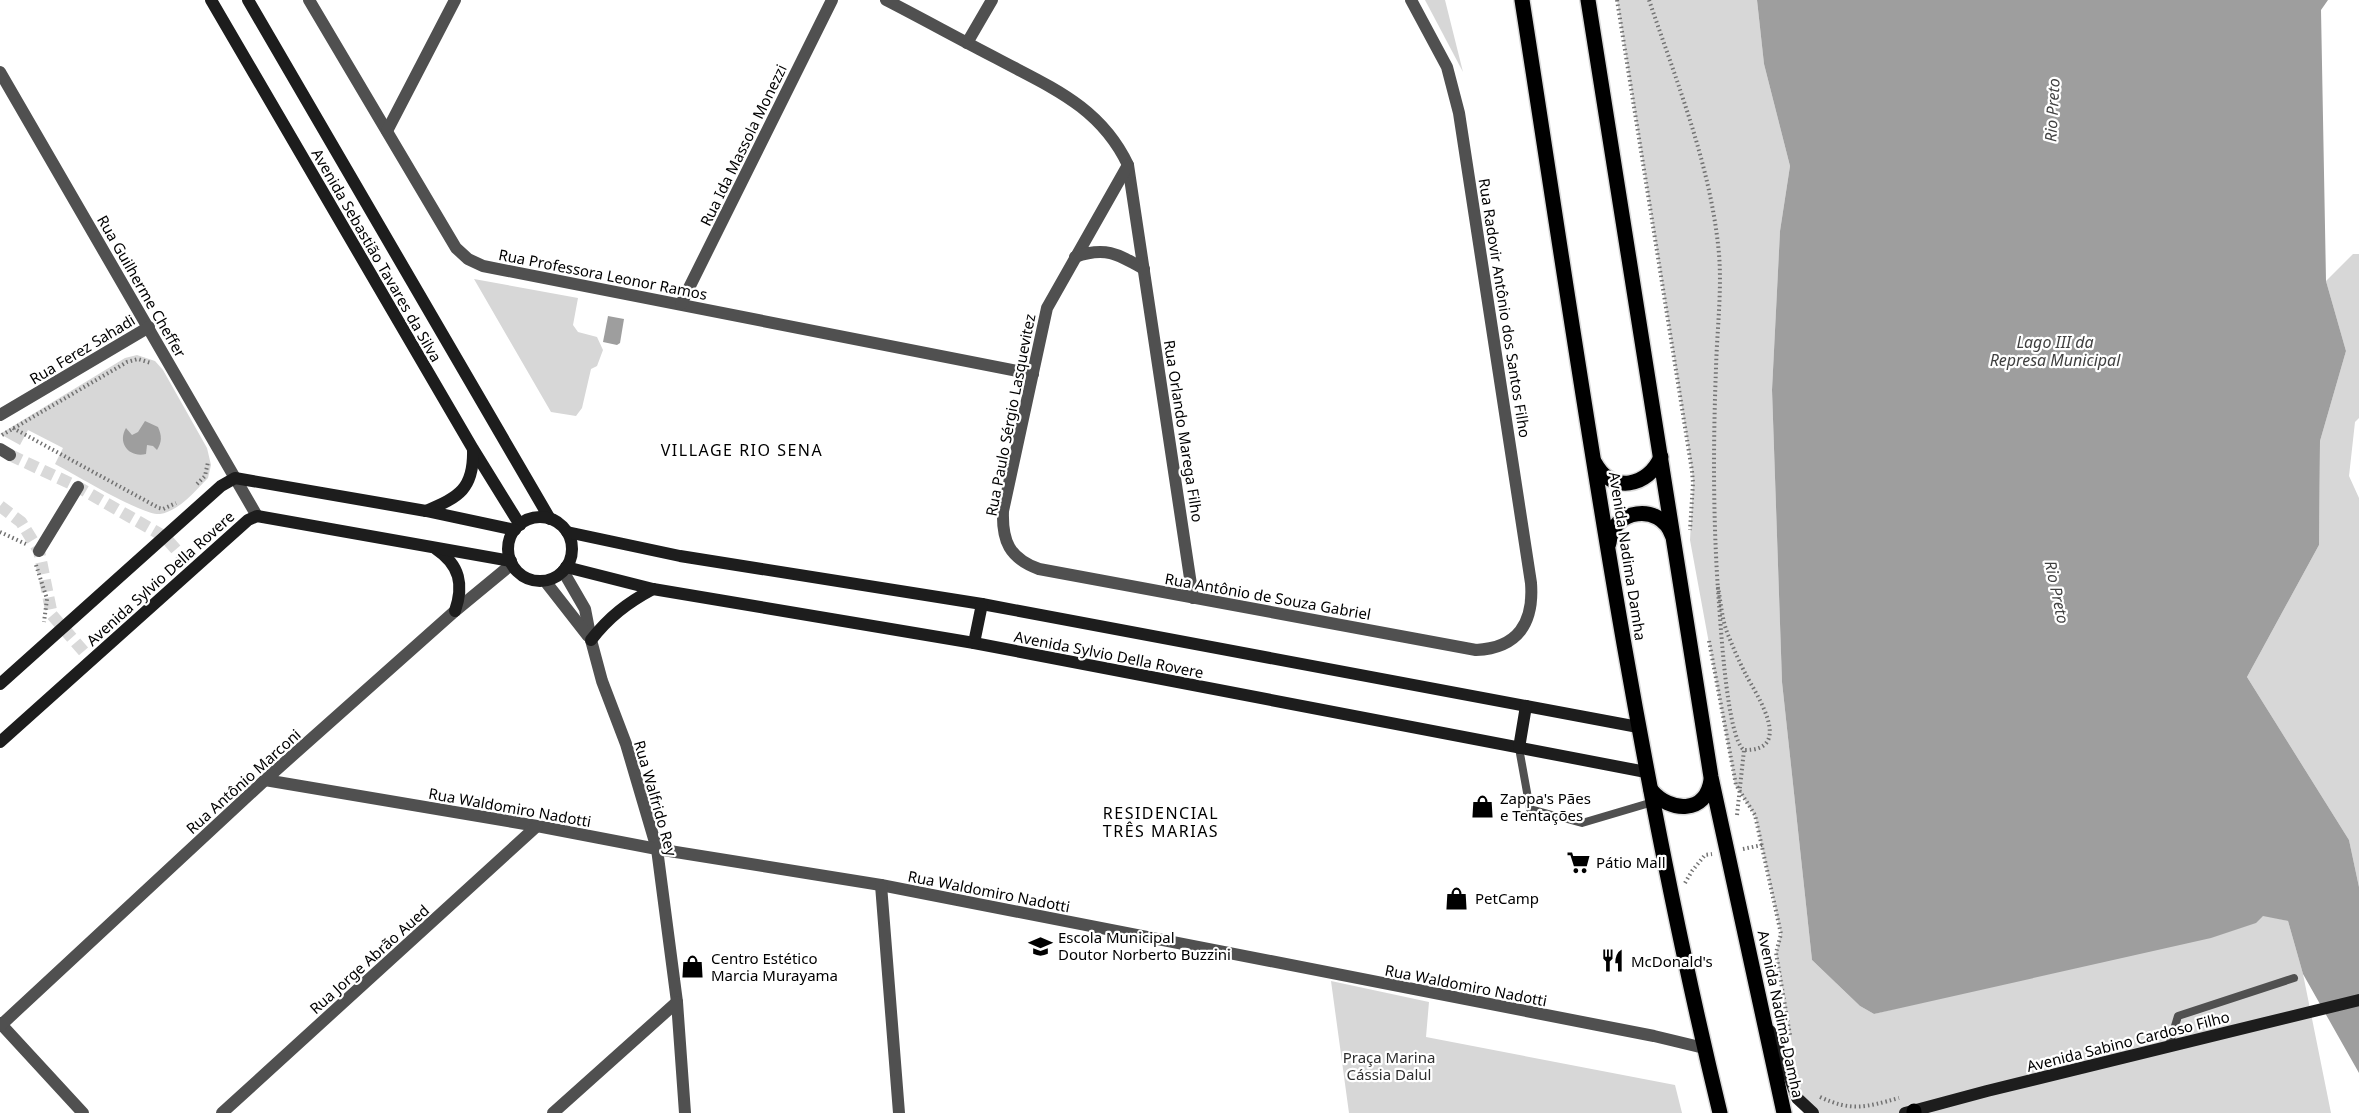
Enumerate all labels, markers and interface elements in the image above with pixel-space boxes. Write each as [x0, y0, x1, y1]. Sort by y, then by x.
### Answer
street label: Rua Ida Massola Monezzi [695, 61, 791, 229]
water label: Rio Preto [2039, 78, 2065, 142]
street label: Avenida Sebastião Tavares da Silva [308, 145, 446, 365]
street label: Rua Radovir Antônio dos Santos Filho [1475, 177, 1535, 439]
street label: Rua Guilherme Cheffer [93, 211, 191, 361]
street label: Rua Professora Leonor Ramos [497, 244, 709, 304]
street label: Rua Ferez Sahadi [26, 310, 138, 388]
street label: Rua Paulo Sérgio Lasquevitez [981, 312, 1039, 518]
water label: Lago III da Represa Municipal [1990, 331, 2121, 371]
street label: Rua Orlando Marega Filho [1160, 338, 1208, 524]
district label: VILLAGE RIO SENA [661, 439, 823, 461]
street label: Avenida Nadima Damha [1605, 470, 1651, 642]
street label: Avenida Sylvio Della Rovere [82, 506, 238, 650]
water label: Rio Preto [2040, 558, 2074, 626]
street label: Rua Antônio de Souza Gabriel [1163, 568, 1373, 624]
street label: Avenida Sylvio Della Rovere [1013, 626, 1205, 682]
street label: Rua Antônio Marconi [181, 724, 305, 838]
street label: Rua Walfrido Rey [630, 738, 682, 858]
street label: Rua Waldomiro Nadotti [427, 783, 593, 831]
place label: Zappa's Pães e Tentações [1500, 788, 1591, 825]
shop icon: Zappa's Pães e Tentações [1469, 794, 1495, 820]
district label: RESIDENCIAL TRÊS MARIAS [1103, 802, 1219, 842]
supermarket icon: Pátio Mall [1565, 849, 1591, 875]
place label: Pátio Mall [1596, 852, 1666, 872]
street label: Rua Waldomiro Nadotti [906, 865, 1072, 917]
shop icon: PetCamp [1444, 885, 1470, 911]
place label: PetCamp [1475, 888, 1539, 908]
street label: Rua Jorge Abrão Aued [305, 900, 433, 1018]
place label: Escola Municipal Doutor Norberto Buzzini [1058, 927, 1231, 964]
street label: Avenida Nadima Damha [1753, 928, 1809, 1100]
school or university icon: Escola Municipal Doutor Norberto Buzzini [1027, 933, 1053, 959]
place label: Centro Estético Marcia Murayama [711, 948, 838, 985]
restaurant icon: McDonald's [1600, 948, 1626, 974]
place label: McDonald's [1631, 951, 1713, 971]
shop icon: Centro Estético Marcia Murayama [680, 954, 706, 980]
street label: Rua Waldomiro Nadotti [1383, 959, 1549, 1011]
street label: Avenida Sabino Cardoso Filho [2024, 1006, 2232, 1076]
park label: Praça Marina Cássia Dalul [1343, 1047, 1435, 1084]

